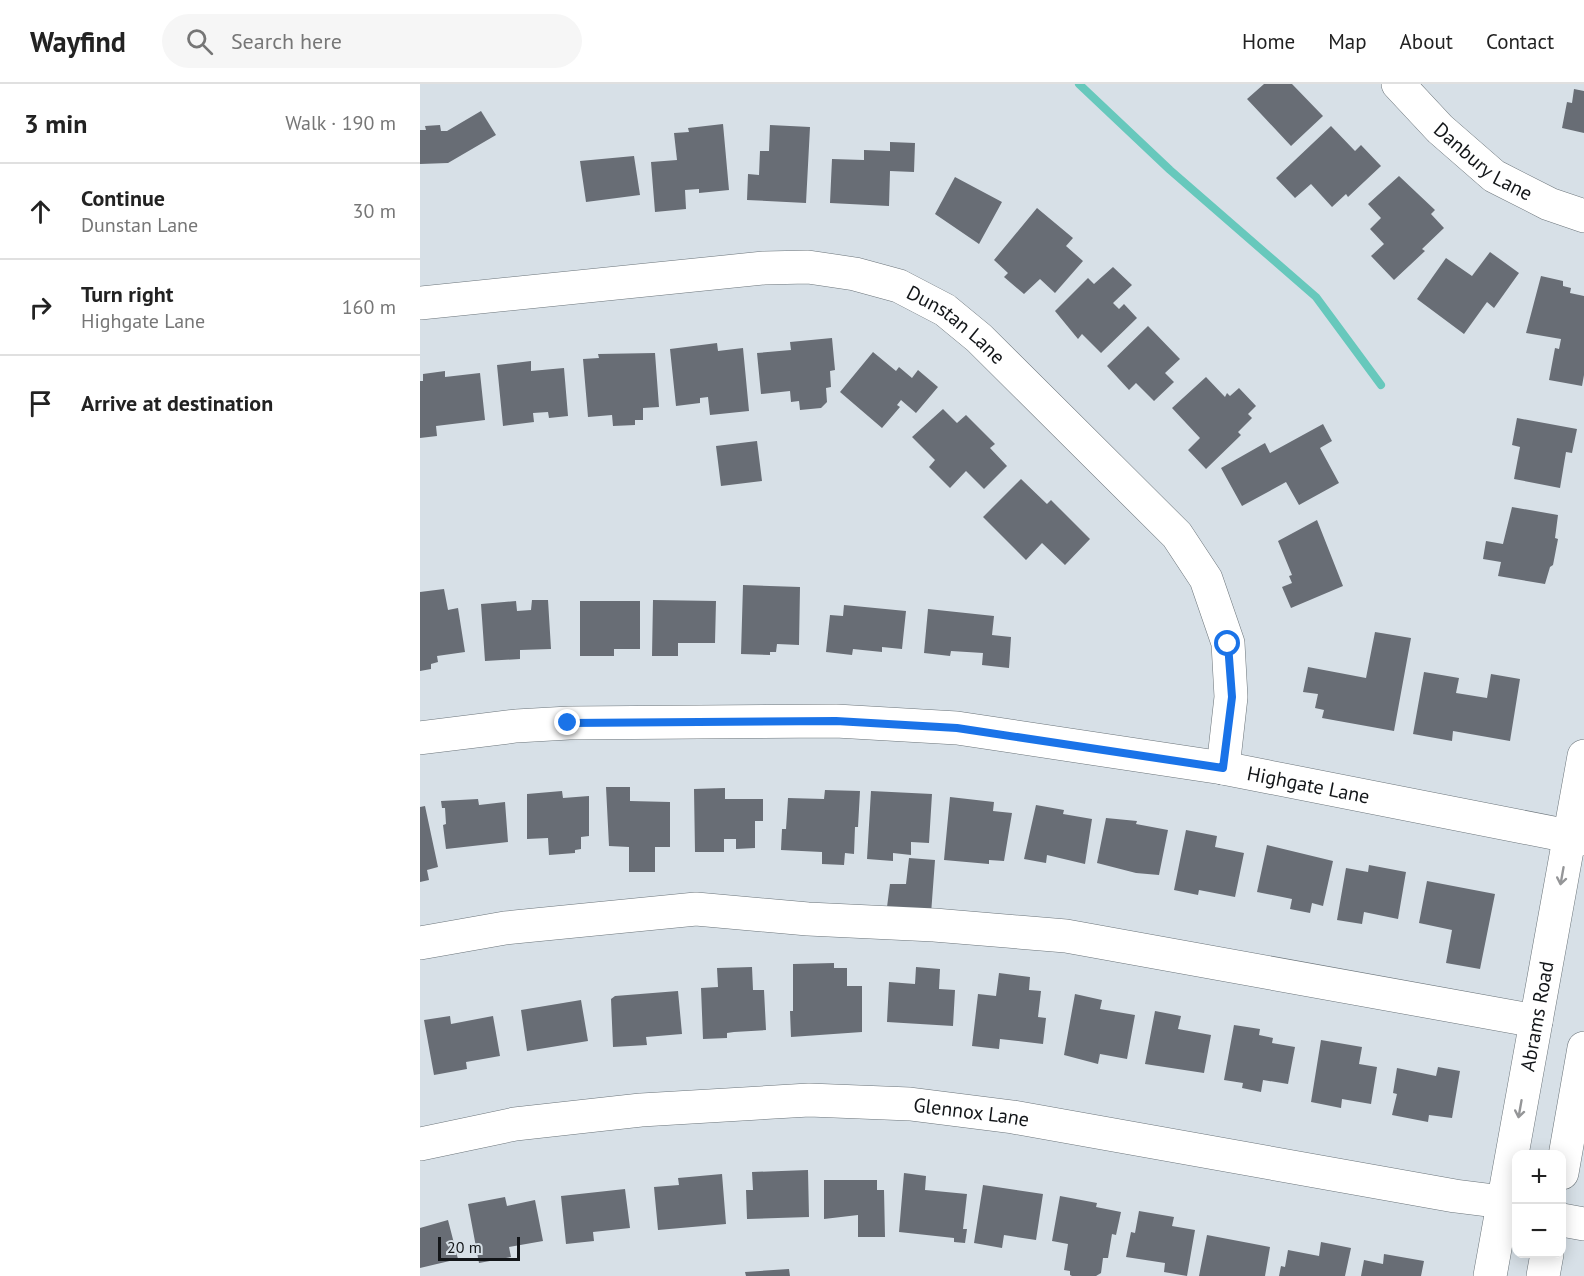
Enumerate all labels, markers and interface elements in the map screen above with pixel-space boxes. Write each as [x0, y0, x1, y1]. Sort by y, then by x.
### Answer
search box [162, 14, 582, 68]
text: Wayfind [30, 23, 126, 60]
icon: search [183, 25, 216, 58]
text: Search here [231, 27, 342, 55]
text: Home [1242, 28, 1295, 55]
text: Map [1328, 28, 1367, 55]
text: About [1400, 28, 1453, 55]
text: Contact [1486, 28, 1554, 55]
text: 3 min [24, 107, 87, 140]
text: Walk · 190 m [285, 110, 396, 136]
street label: Danbury Lane [1428, 116, 1537, 206]
text: Continue [81, 184, 165, 212]
icon: ahead [24, 195, 57, 228]
text: 30 m [353, 198, 396, 224]
text: Dunstan Lane [81, 212, 198, 238]
street label: Dunstan Lane [902, 279, 1011, 370]
text: Turn right [81, 280, 173, 308]
icon: right [24, 291, 57, 324]
text: 160 m [342, 294, 396, 320]
text: Highgate Lane [81, 308, 205, 334]
icon: arrive [24, 387, 57, 420]
text: Arrive at destination [81, 389, 273, 417]
route start [1214, 630, 1240, 656]
route end [554, 709, 580, 735]
street label: Highgate Lane [1245, 760, 1372, 810]
one-way arrow [1556, 865, 1567, 885]
street label: Abrams Road [1514, 959, 1560, 1073]
street label: Glennox Lane [912, 1092, 1031, 1133]
one-way arrow [1514, 1099, 1525, 1118]
map controls [1512, 1150, 1566, 1258]
button: + [1512, 1150, 1566, 1204]
button: − [1512, 1204, 1566, 1258]
scale bar [438, 1234, 520, 1262]
text: 20 m [447, 1237, 482, 1257]

